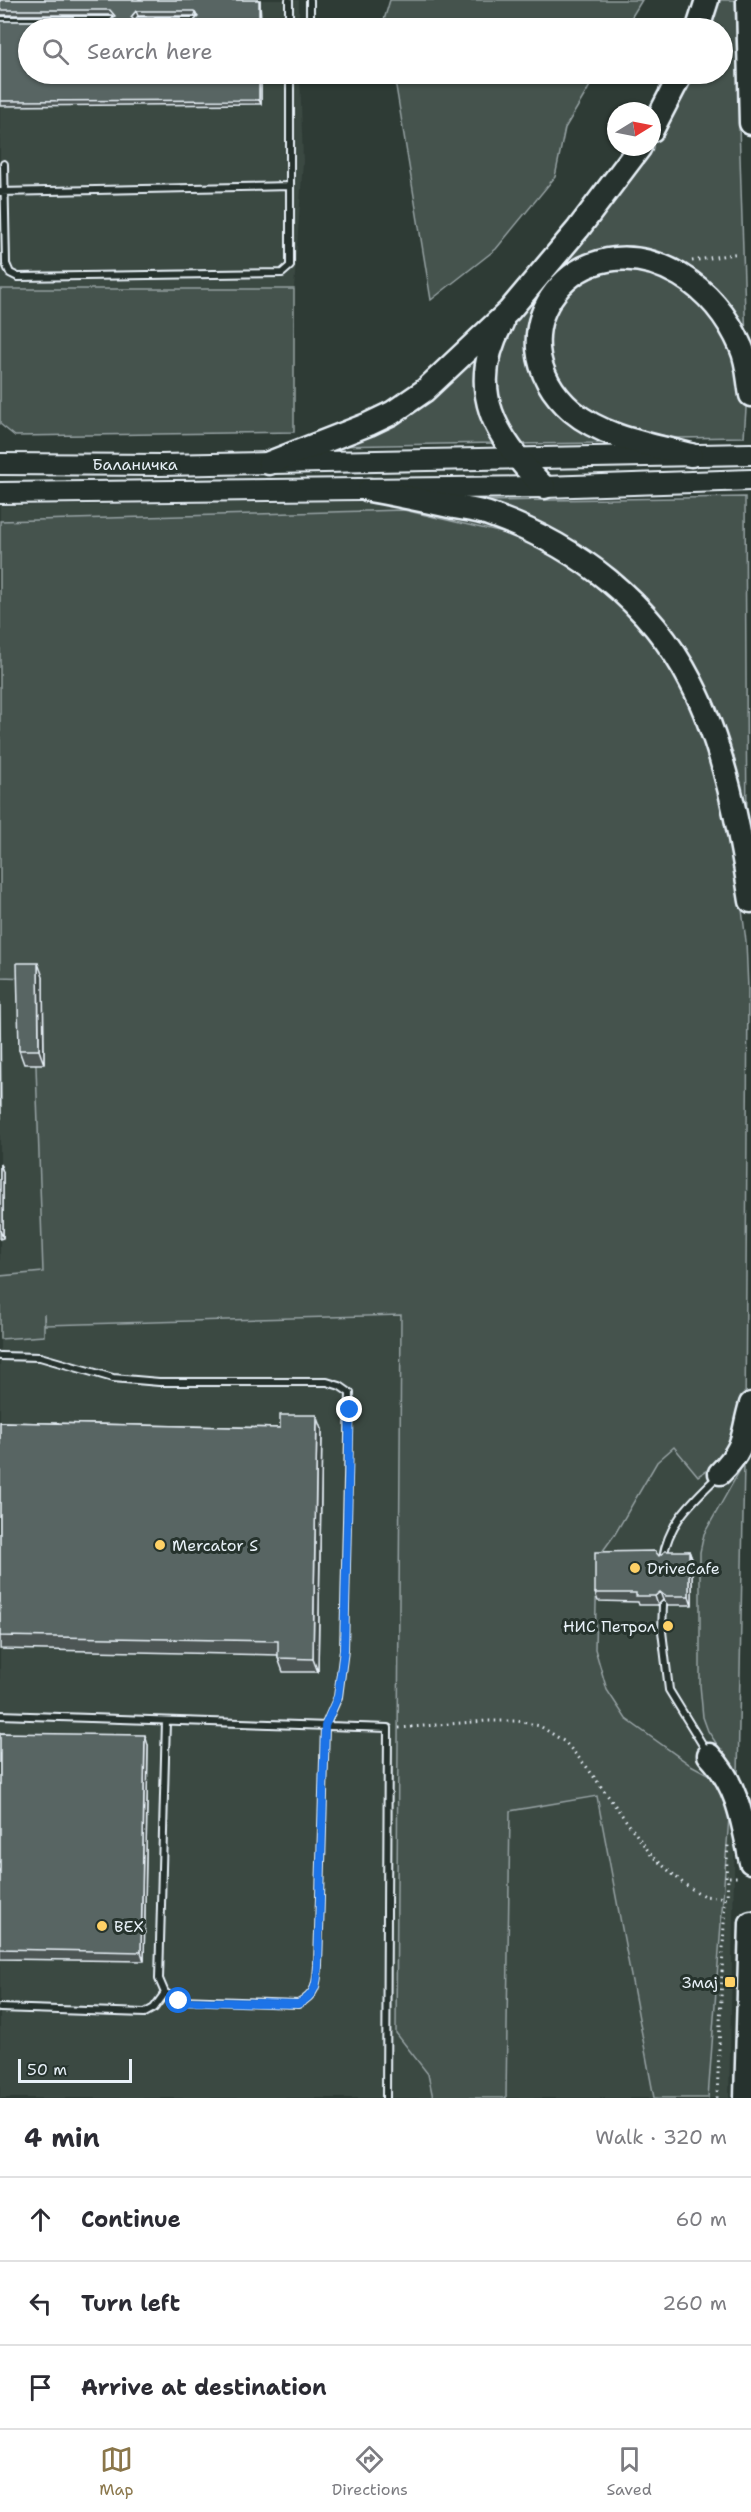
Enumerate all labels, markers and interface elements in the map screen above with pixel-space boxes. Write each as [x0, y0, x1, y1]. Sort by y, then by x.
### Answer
search box [18, 18, 733, 84]
icon: search [39, 35, 72, 68]
text: Search here [87, 37, 213, 66]
north arrow [607, 102, 661, 156]
street label: Баланичка [92, 454, 178, 475]
route end [336, 1396, 362, 1422]
place label: Mercator S [172, 1535, 258, 1556]
marker: Mercator S [153, 1538, 167, 1552]
place label: DriveCafe [647, 1558, 720, 1579]
marker: DriveCafe [628, 1561, 642, 1575]
place label: НИС Петрол [563, 1616, 656, 1637]
marker: НИС Петрол [661, 1619, 675, 1633]
place label: BEX [114, 1916, 144, 1937]
marker: BEX [95, 1919, 109, 1933]
place label: Змај [682, 1972, 718, 1993]
marker: Змај [723, 1975, 737, 1989]
route start [165, 1987, 191, 2013]
scale bar [18, 2056, 132, 2084]
text: 50 m [27, 2059, 67, 2080]
text: 4 min [24, 2120, 100, 2155]
text: Walk · 320 m [595, 2124, 727, 2150]
icon: ahead [24, 2203, 57, 2236]
text: Continue [81, 2205, 181, 2234]
text: 60 m [675, 2206, 727, 2232]
icon: left [24, 2287, 57, 2320]
text: Turn left [81, 2289, 180, 2318]
text: 260 m [662, 2290, 727, 2316]
icon: arrive [24, 2371, 57, 2404]
text: Arrive at destination [81, 2373, 327, 2402]
tab: Map [99, 2443, 133, 2500]
tab: Directions [332, 2443, 408, 2500]
tab: Saved [606, 2443, 652, 2500]

